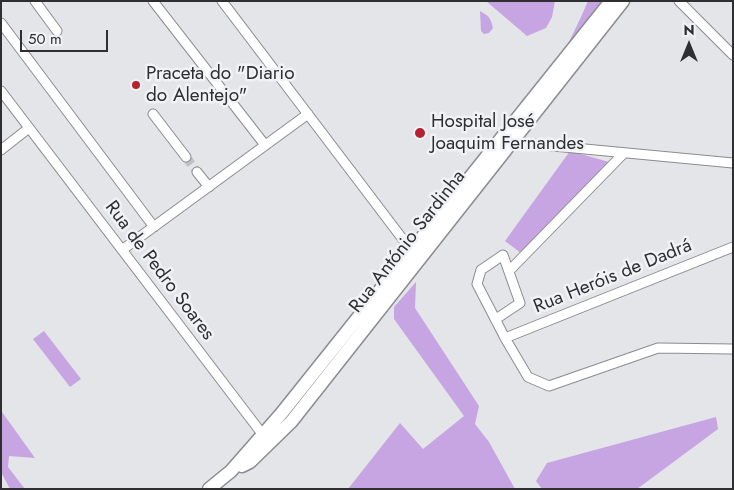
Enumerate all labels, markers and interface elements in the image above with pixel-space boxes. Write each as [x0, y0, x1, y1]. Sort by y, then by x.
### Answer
scale bar [22, 20, 110, 52]
north arrow [664, 20, 714, 70]
text: N [683, 20, 695, 40]
text: 50 m [28, 28, 62, 50]
place label: Praceta do "Diario do Alentejo" [146, 63, 295, 107]
marker: Praceta do "Diario do Alentejo" [130, 79, 142, 91]
place label: Hospital José Joaquim Fernandes [431, 111, 584, 155]
marker: Hospital José Joaquim Fernandes [413, 126, 427, 140]
street label: Rua António Sardinha [345, 166, 471, 318]
street label: Rua de Pedro Soares [99, 197, 219, 345]
street label: Rua Heróis de Dadrá [531, 235, 695, 319]

